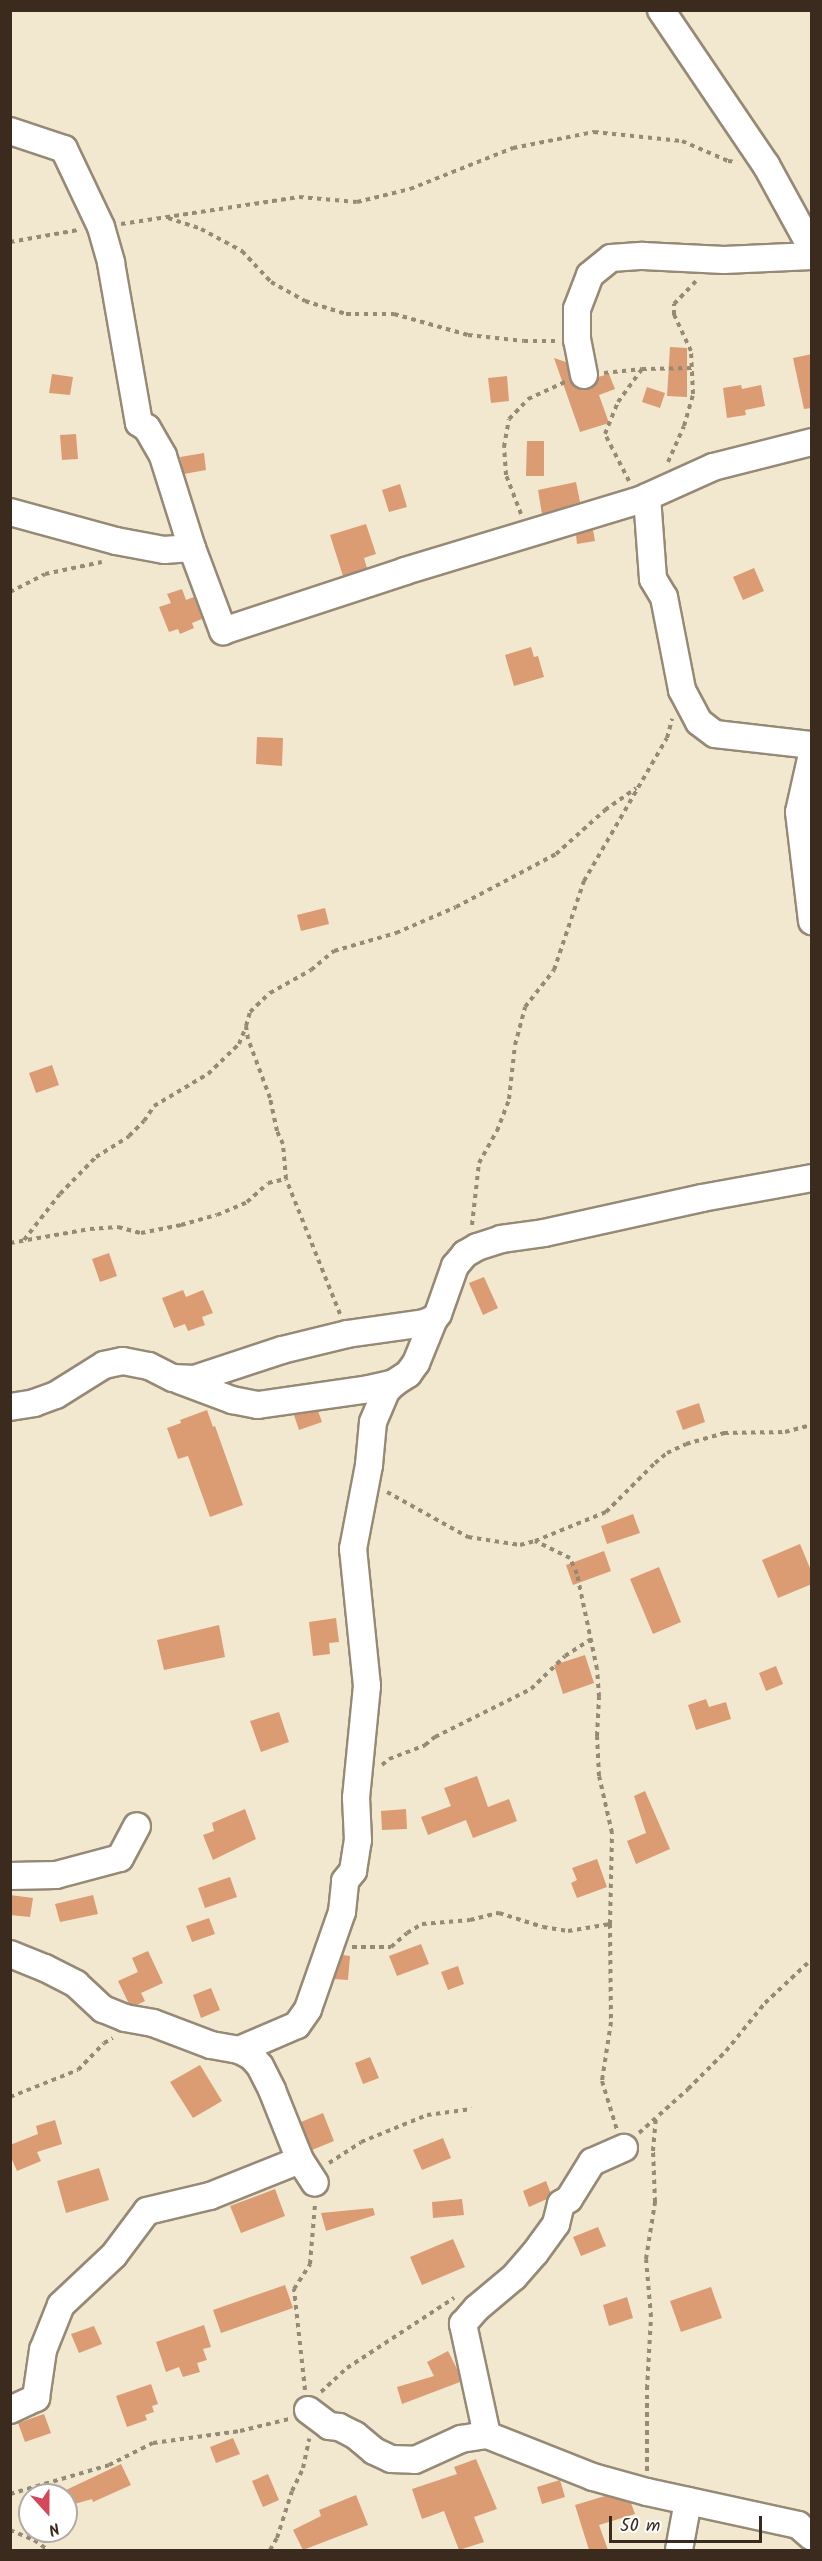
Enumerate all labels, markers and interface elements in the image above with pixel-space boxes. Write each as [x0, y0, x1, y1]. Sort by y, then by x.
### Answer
north arrow [18, 2483, 78, 2543]
scale bar [612, 2504, 765, 2542]
text: 50 m [620, 2512, 660, 2541]
text: N [45, 2515, 63, 2542]

